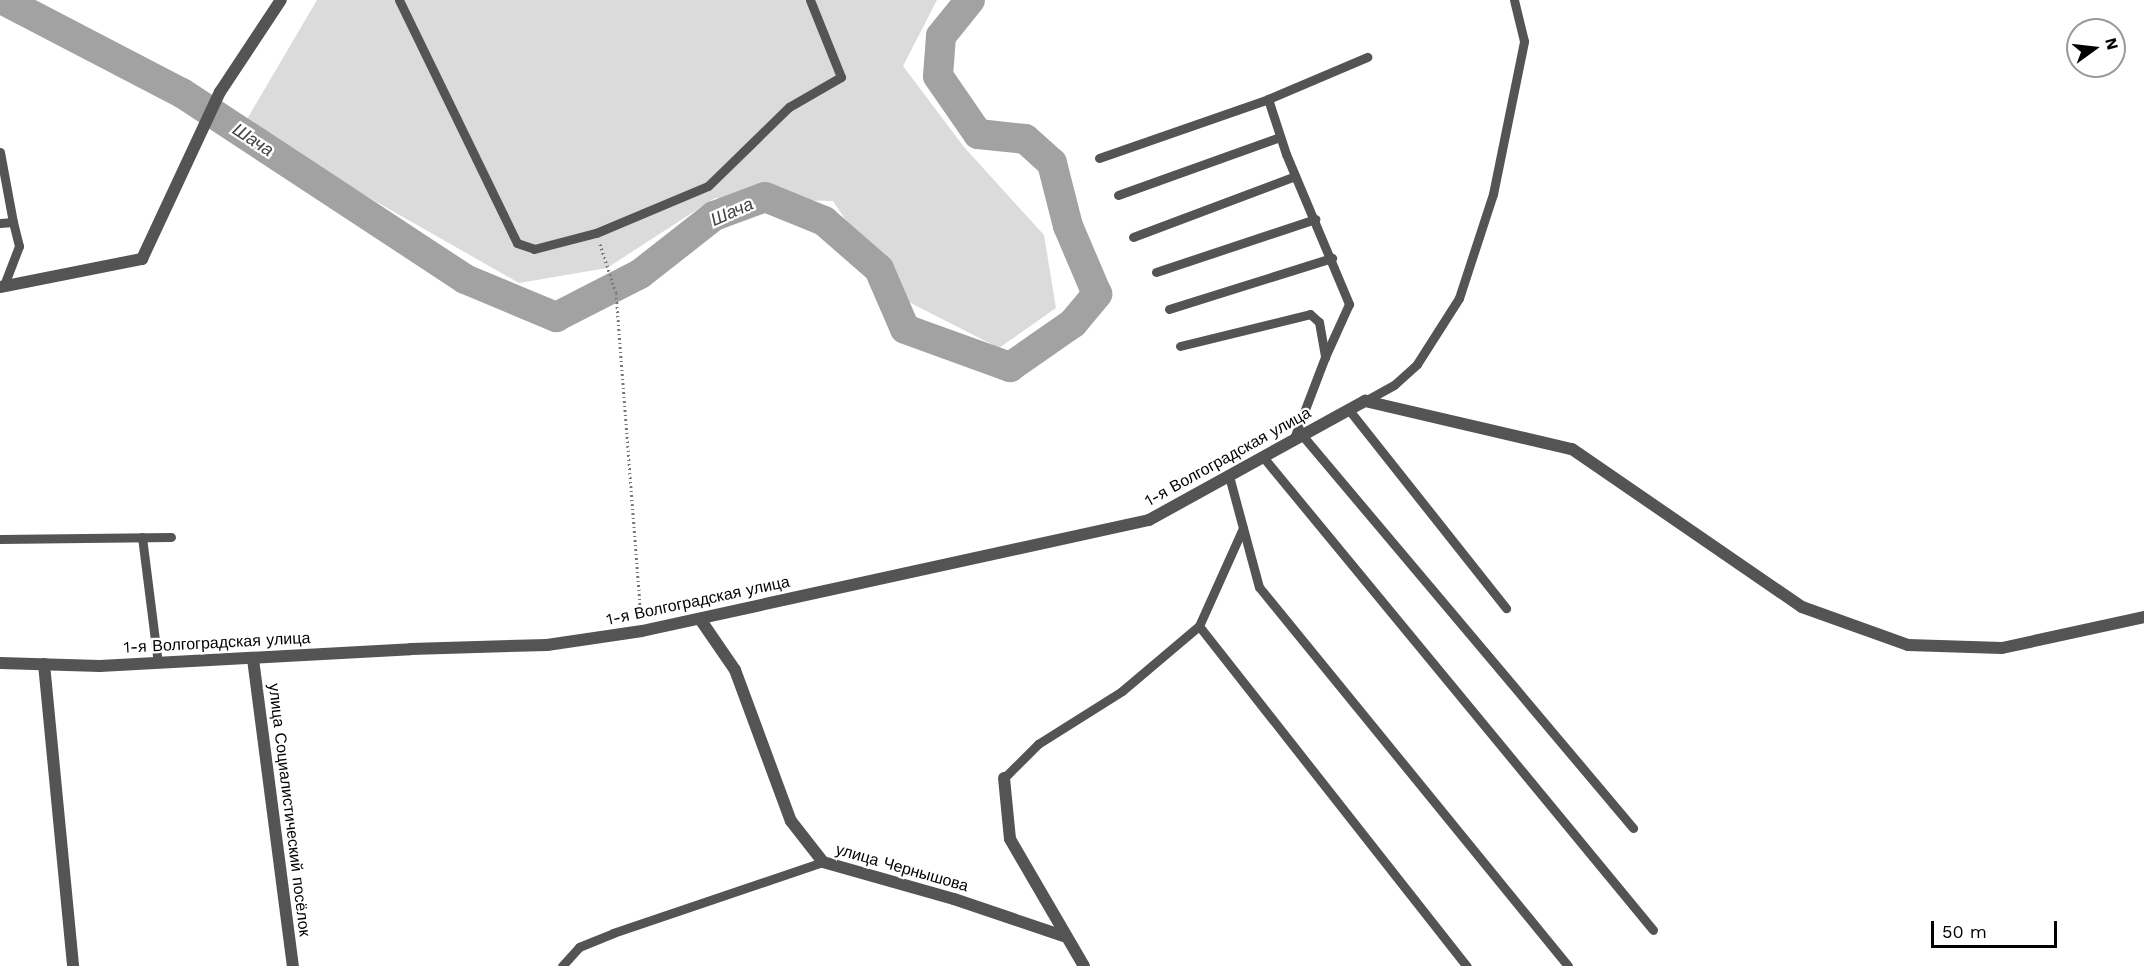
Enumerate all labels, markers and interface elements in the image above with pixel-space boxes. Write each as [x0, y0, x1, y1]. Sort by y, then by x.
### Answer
north arrow [2066, 18, 2126, 78]
text: N [2101, 36, 2123, 52]
water label: Шача [228, 119, 278, 161]
water label: Шача [707, 193, 757, 231]
street label: 1-я Волгоградская улица [1142, 403, 1314, 511]
street label: 1-я Волгоградская улица [605, 572, 791, 630]
street label: 1-я Волгоградская улица [123, 629, 311, 657]
street label: улица Социалистический посёлок [264, 682, 314, 938]
street label: улица Чернышова [833, 840, 971, 896]
scale bar [1934, 909, 2060, 947]
text: 50 m [1942, 921, 1987, 942]

